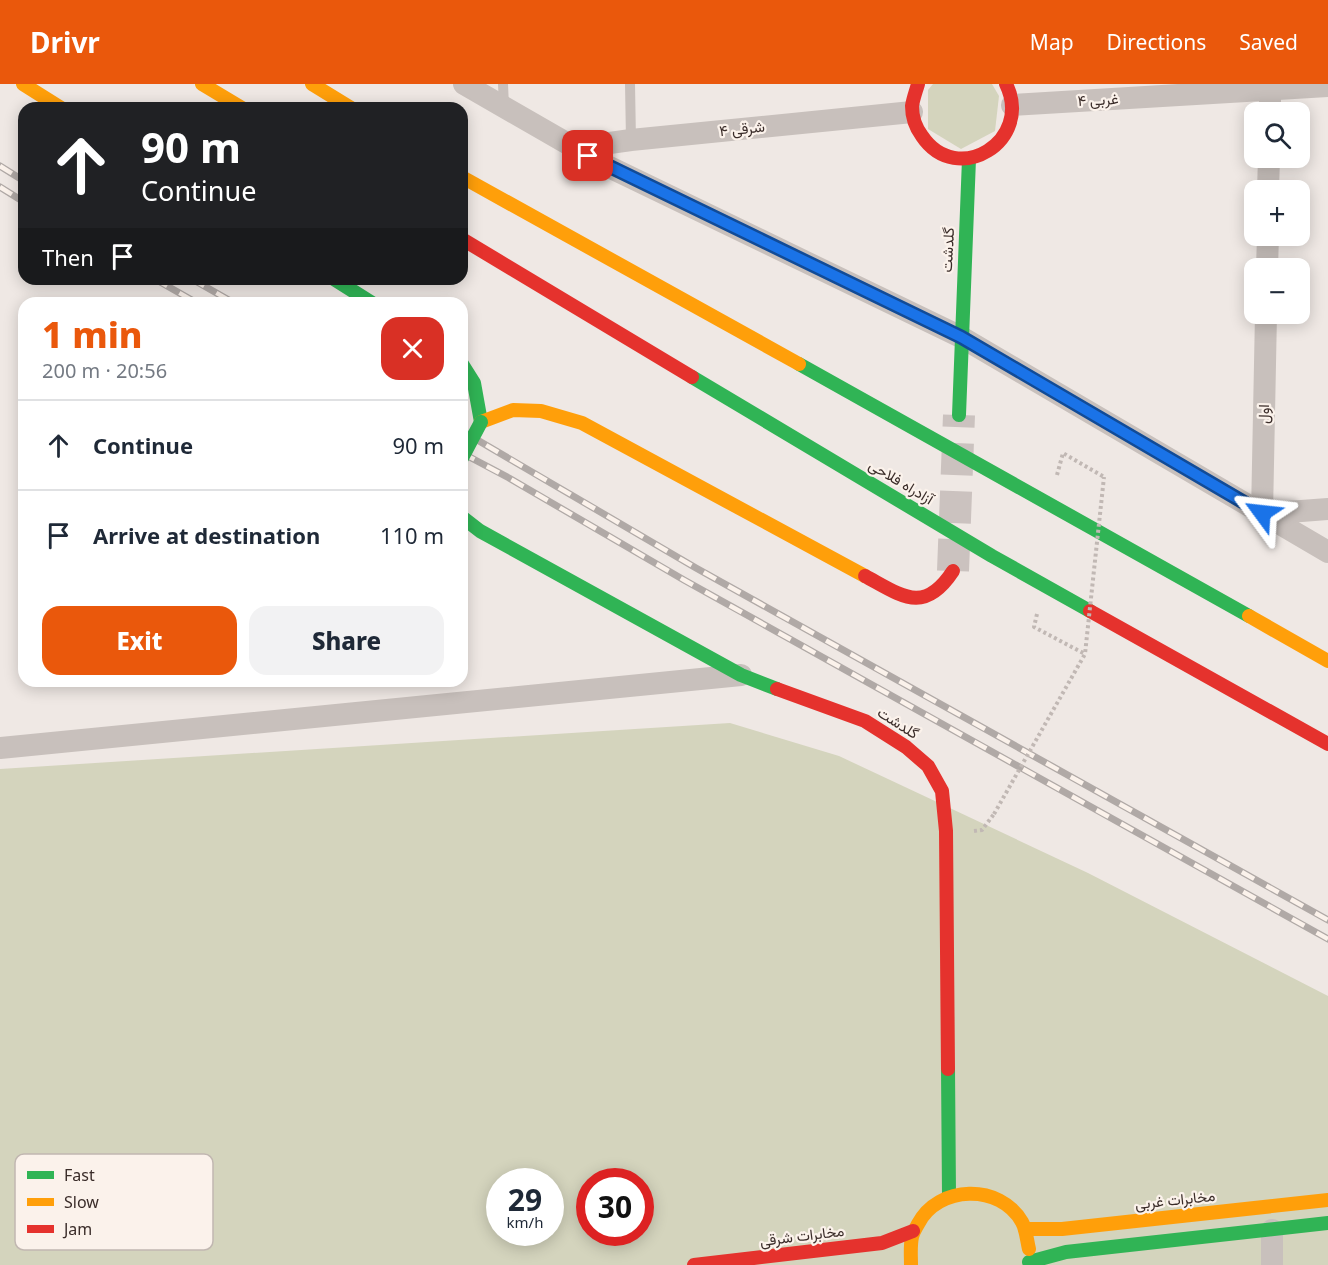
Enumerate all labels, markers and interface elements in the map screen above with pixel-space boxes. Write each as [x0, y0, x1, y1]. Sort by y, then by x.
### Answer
text: Drivr [30, 23, 100, 61]
text: Map [1030, 28, 1074, 56]
text: Directions [1107, 28, 1206, 56]
text: Saved [1239, 28, 1298, 56]
street label: ۴ غربی [1077, 88, 1119, 111]
map controls [1244, 102, 1310, 324]
button: search [1244, 102, 1310, 168]
street label: ۴ شرقی [718, 116, 766, 141]
text: 90 m [141, 118, 241, 175]
icon: ahead [42, 126, 120, 204]
pin [562, 130, 613, 181]
icon: arrive [571, 139, 604, 172]
text: Continue [141, 172, 256, 209]
button: + [1244, 180, 1310, 246]
street label: گلدشت [936, 227, 958, 273]
icon: arrive [106, 240, 139, 273]
text: Then [42, 242, 94, 272]
button: − [1244, 258, 1310, 324]
text: 1 min [42, 310, 143, 359]
button: close [381, 317, 444, 380]
text: 200 m · 20:56 [42, 357, 167, 384]
street label: اول [1253, 404, 1273, 424]
icon: ahead [42, 429, 75, 462]
text: Continue [93, 430, 193, 460]
text: 90 m [393, 430, 444, 460]
street label: آزادراه فلاحی [865, 454, 939, 510]
position arrow [1230, 481, 1294, 545]
icon: arrive [42, 519, 75, 552]
text: Arrive at destination [93, 520, 320, 550]
text: 110 m [380, 520, 444, 550]
button: Exit [42, 606, 237, 675]
button: Share [249, 606, 444, 675]
street label: گلدشت [874, 701, 923, 743]
legend [15, 1154, 213, 1250]
text: Fast [64, 1164, 95, 1186]
speed limit sign: 30 [576, 1168, 654, 1246]
text: 29 [508, 1179, 542, 1220]
street label: مخابرات غربی [1134, 1185, 1216, 1214]
text: Slow [64, 1191, 99, 1213]
text: km/h [507, 1212, 543, 1232]
text: Jam [62, 1218, 92, 1240]
street label: مخابرات شرقی [758, 1220, 845, 1251]

